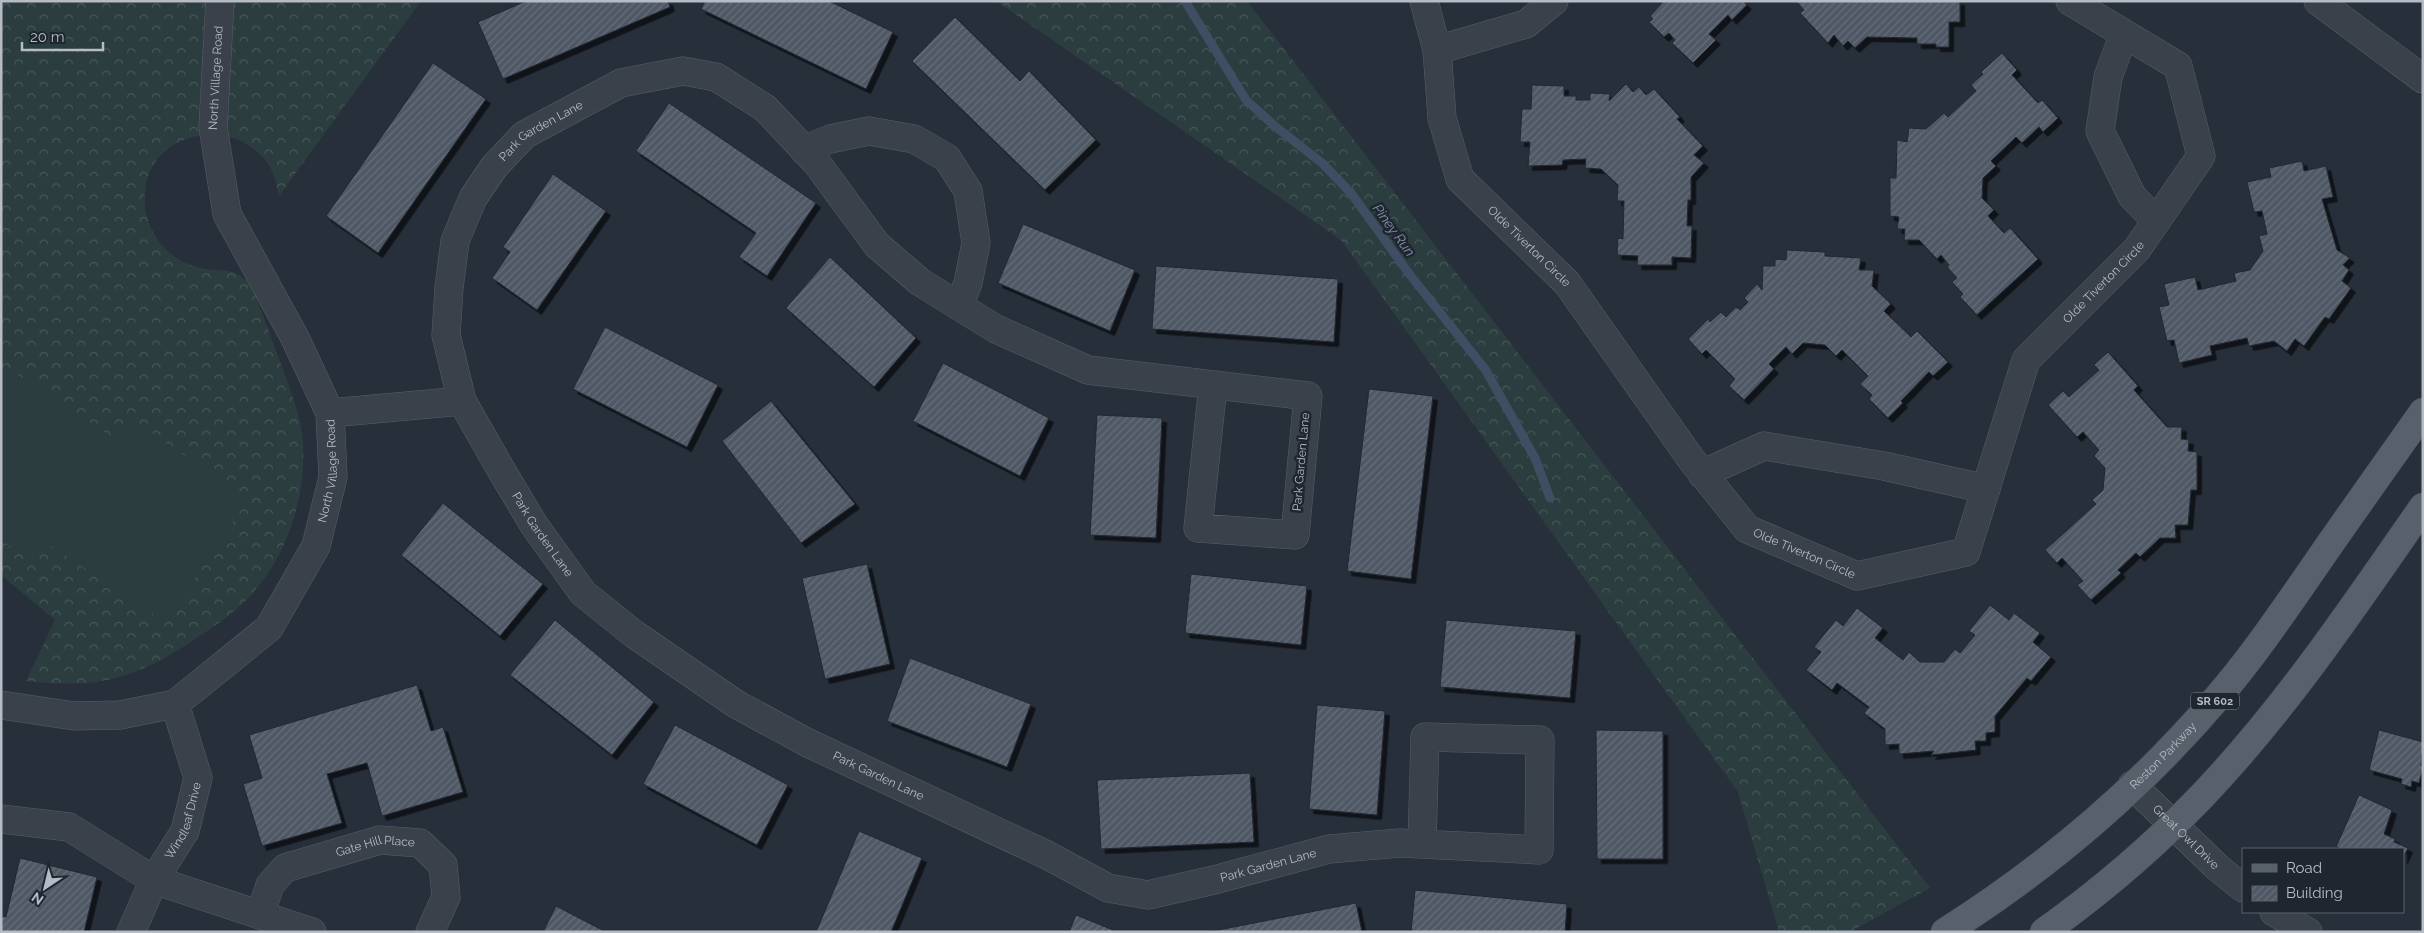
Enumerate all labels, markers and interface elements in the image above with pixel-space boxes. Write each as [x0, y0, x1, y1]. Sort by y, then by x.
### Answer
scale bar [22, 20, 104, 52]
street label: North Village Road [206, 25, 226, 130]
text: 20 m [30, 28, 65, 46]
street label: Park Garden Lane [496, 98, 585, 164]
water label: Piney Run [1370, 201, 1419, 260]
street label: Olde Tiverton Circle [1485, 203, 1573, 290]
street label: Olde Tiverton Circle [2060, 239, 2147, 326]
street label: Park Garden Lane [1290, 412, 1312, 512]
street label: North Village Road [315, 419, 340, 524]
street label: Park Garden Lane [509, 490, 576, 579]
street label: Olde Tiverton Circle [1751, 525, 1858, 582]
road number: SR 602 [2191, 692, 2239, 709]
street label: Reston Parkway [2127, 719, 2199, 792]
street label: Park Garden Lane [831, 749, 926, 803]
street label: Windleaf Drive [162, 781, 204, 862]
street label: Great Owl Drive [2150, 802, 2222, 872]
street label: Gate Hill Place [334, 833, 415, 860]
street label: Park Garden Lane [1219, 846, 1318, 885]
legend [2242, 848, 2404, 913]
text: Road [2286, 859, 2322, 877]
north arrow [20, 863, 70, 913]
text: Building [2286, 884, 2343, 902]
text: N [29, 889, 47, 908]

